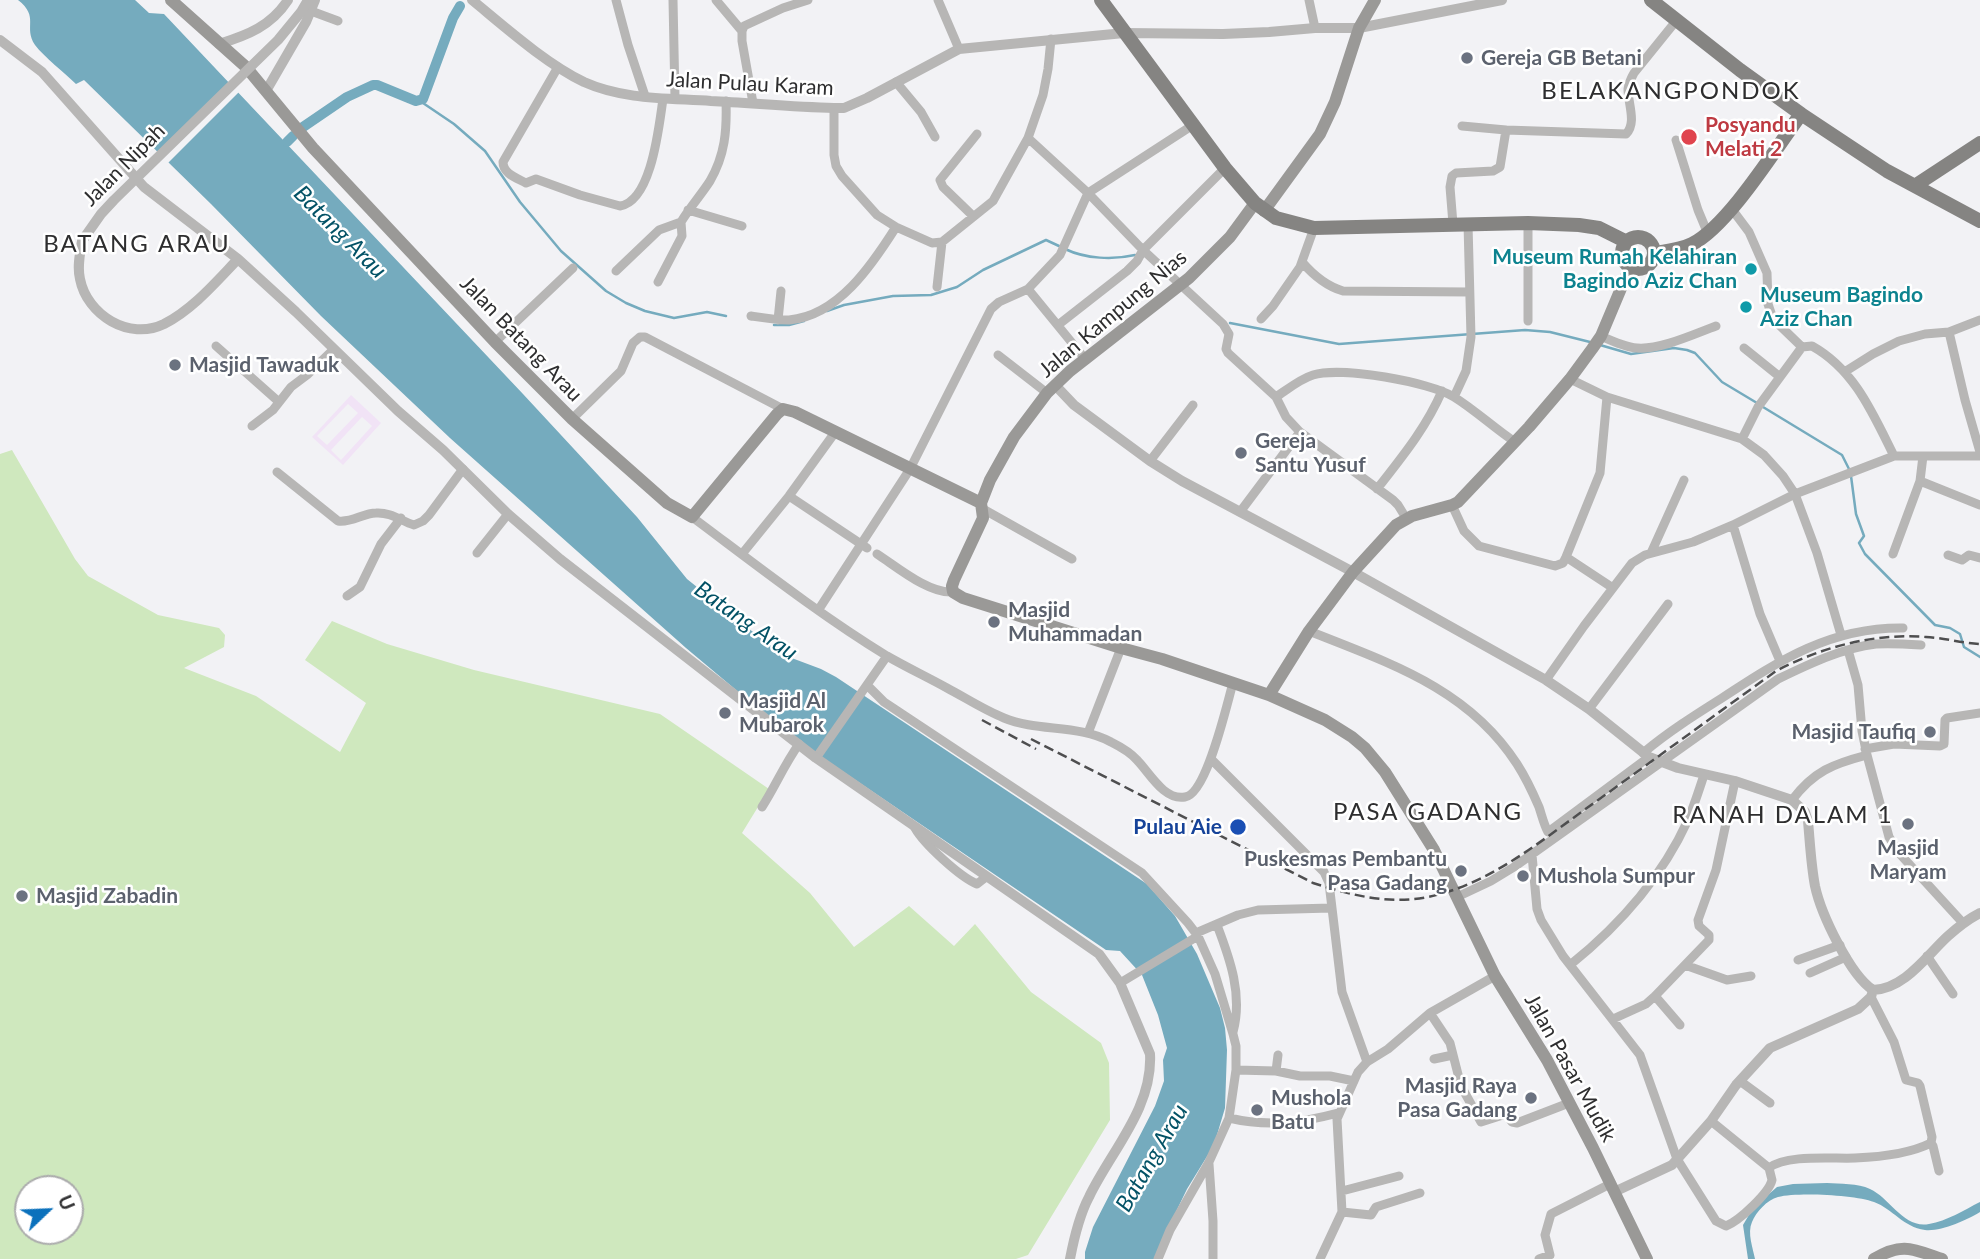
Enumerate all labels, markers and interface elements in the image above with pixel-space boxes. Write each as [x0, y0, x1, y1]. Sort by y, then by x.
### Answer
place label: Gereja GB Betani [1481, 45, 1642, 71]
marker: Gereja GB Betani [1459, 50, 1475, 66]
street label: Jalan Pulau Karam [666, 67, 834, 101]
district label: BELAKANGPONDOK [1543, 77, 1799, 105]
place label: Posyandu Melati 2 [1705, 112, 1796, 162]
street label: Jalan Nipah [78, 119, 170, 211]
marker: Posyandu Melati 2 [1679, 127, 1699, 147]
water label: Batang Arau [288, 180, 392, 284]
district label: BATANG ARAU [45, 230, 229, 258]
place label: Museum Rumah Kelahiran Bagindo Aziz Chan [1492, 244, 1737, 294]
street label: Jalan Kampung Nias [1034, 245, 1192, 383]
marker: Museum Rumah Kelahiran Bagindo Aziz Chan [1743, 261, 1759, 277]
street label: Jalan Batang Arau [455, 271, 587, 407]
place label: Museum Bagindo Aziz Chan [1760, 282, 1923, 332]
marker: Museum Bagindo Aziz Chan [1738, 299, 1754, 315]
place label: Masjid Tawaduk [189, 352, 339, 378]
marker: Masjid Tawaduk [167, 357, 183, 373]
place label: Gereja Santu Yusuf [1255, 428, 1366, 478]
marker: Gereja Santu Yusuf [1233, 445, 1249, 461]
water label: Batang Arau [689, 575, 803, 667]
place label: Masjid Muhammadan [1008, 597, 1142, 647]
marker: Masjid Muhammadan [986, 614, 1002, 630]
place label: Masjid Al Mubarok [739, 688, 826, 738]
marker: Masjid Al Mubarok [717, 705, 733, 721]
place label: Masjid Taufiq [1792, 719, 1916, 745]
marker: Masjid Taufiq [1922, 724, 1938, 740]
district label: PASA GADANG [1334, 798, 1522, 826]
district label: RANAH DALAM 1 [1674, 801, 1892, 829]
place label: Pulau Aie [1133, 814, 1222, 840]
marker: Masjid Maryam [1900, 816, 1916, 832]
marker: Pulau Aie [1228, 817, 1248, 837]
place label: Masjid Maryam [1869, 835, 1947, 885]
place label: Puskesmas Pembantu Pasa Gadang [1244, 846, 1447, 896]
marker: Puskesmas Pembantu Pasa Gadang [1453, 863, 1469, 879]
place label: Mushola Sumpur [1537, 863, 1695, 889]
marker: Mushola Sumpur [1515, 868, 1531, 884]
place label: Masjid Zabadin [36, 883, 178, 909]
marker: Masjid Zabadin [14, 888, 30, 904]
street label: Jalan Pasar Mudik [1519, 990, 1621, 1146]
place label: Masjid Raya Pasa Gadang [1397, 1073, 1517, 1123]
place label: Mushola Batu [1271, 1085, 1352, 1135]
marker: Masjid Raya Pasa Gadang [1523, 1090, 1539, 1106]
water label: Batang Arau [1110, 1099, 1194, 1217]
marker: Mushola Batu [1249, 1102, 1265, 1118]
north arrow [14, 1175, 84, 1245]
text: U [54, 1191, 80, 1213]

